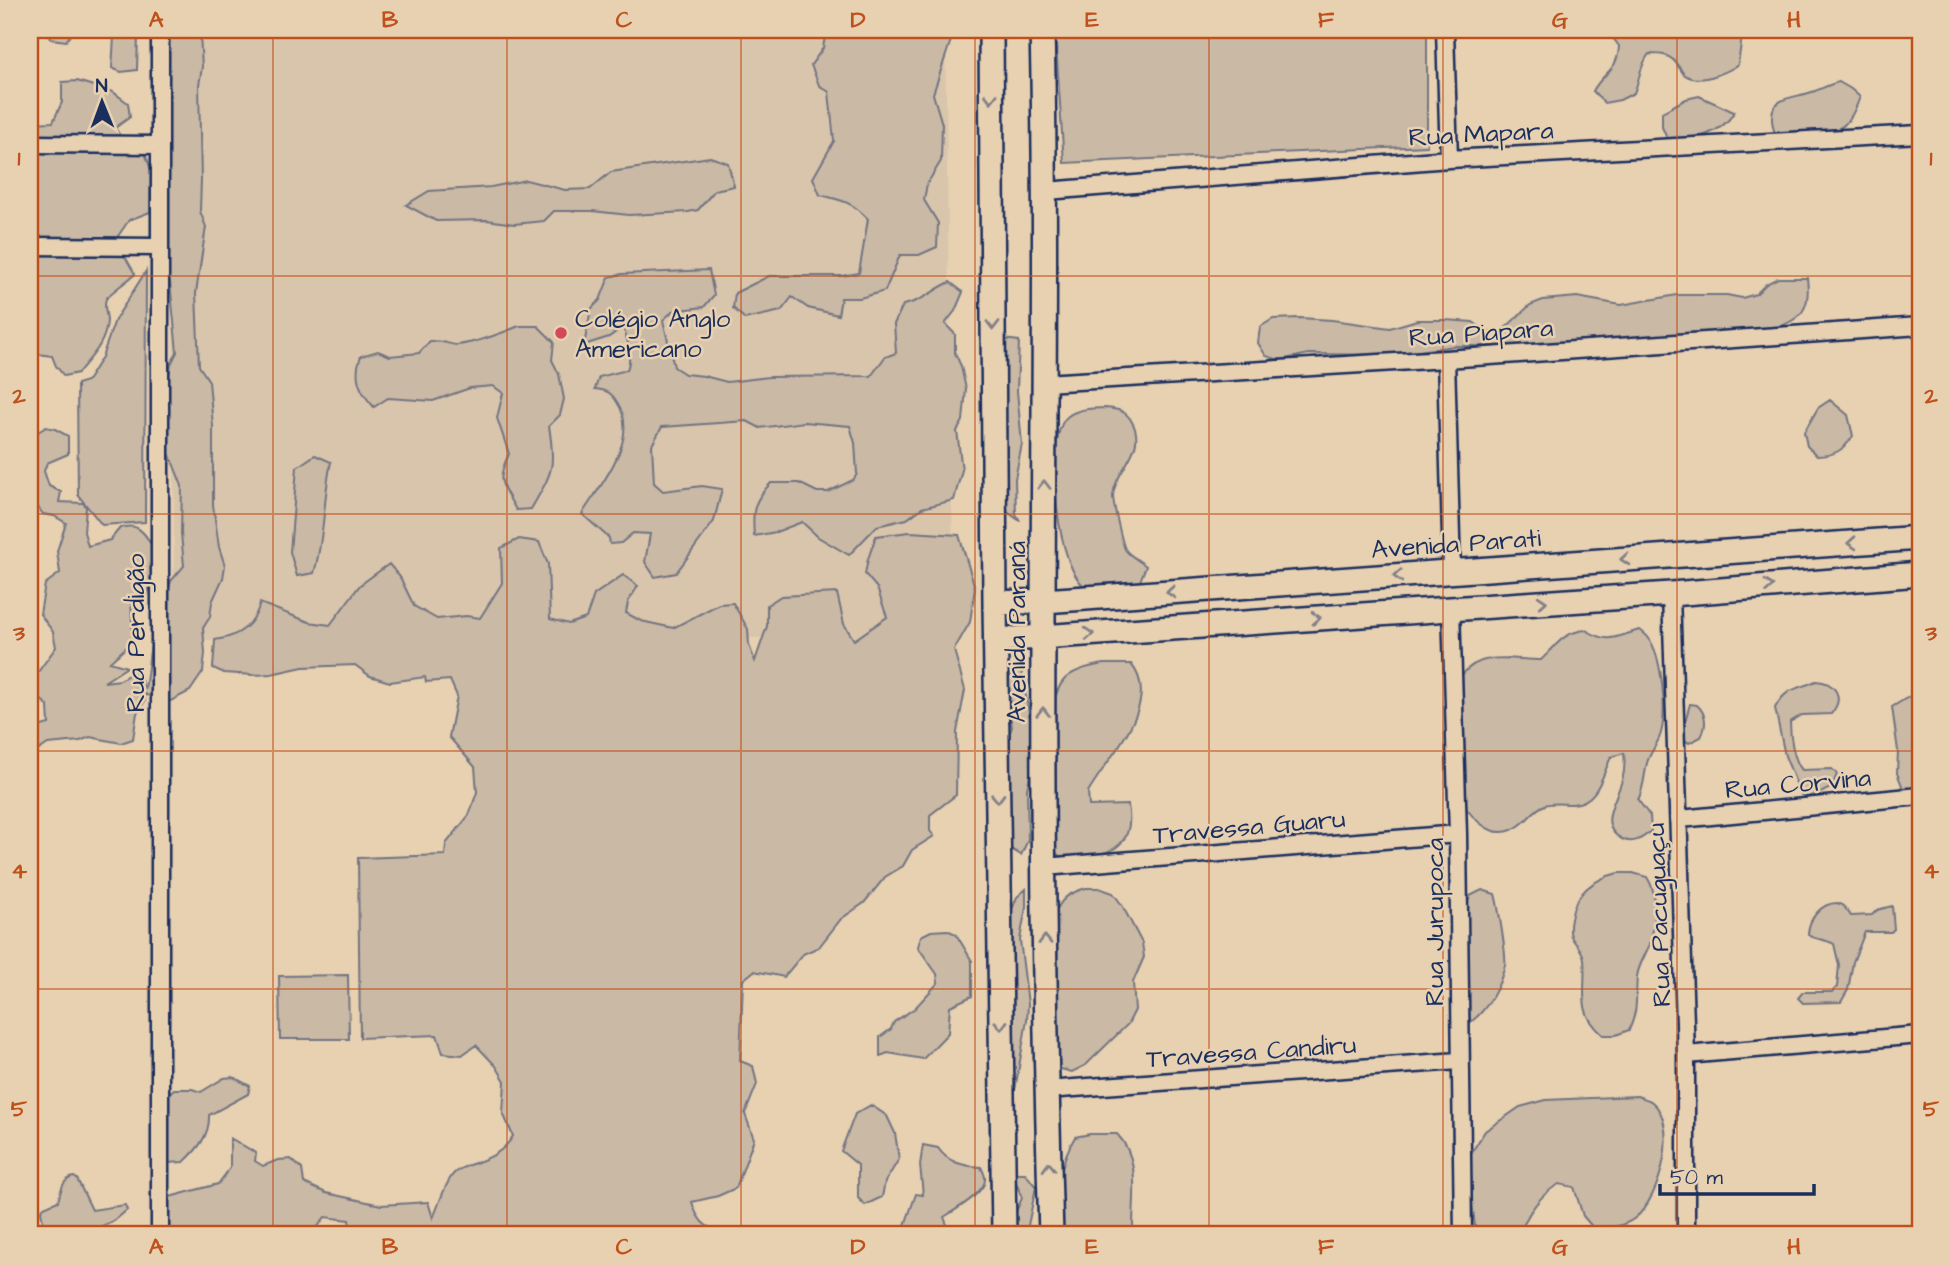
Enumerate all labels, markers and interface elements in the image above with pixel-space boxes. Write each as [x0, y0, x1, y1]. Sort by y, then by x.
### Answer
text: A [149, 4, 164, 36]
text: B [382, 4, 399, 36]
text: C [616, 4, 633, 36]
text: D [851, 4, 866, 36]
text: E [1085, 4, 1099, 36]
text: F [1318, 4, 1335, 36]
text: G [1552, 4, 1568, 36]
text: H [1787, 4, 1801, 36]
north arrow [66, 66, 136, 136]
text: N [96, 73, 108, 100]
one-way arrow [983, 93, 999, 104]
street label: Rua Mapara [1408, 112, 1555, 156]
text: 1 [18, 142, 21, 174]
text: 1 [1930, 142, 1933, 174]
place label: Colégio Anglo Americano [575, 301, 731, 367]
street label: Rua Piapara [1408, 310, 1554, 356]
one-way arrow [985, 321, 1001, 331]
marker: Colégio Anglo Americano [553, 325, 569, 341]
text: 2 [11, 380, 26, 412]
text: 2 [1923, 380, 1938, 412]
one-way arrow [1036, 479, 1052, 489]
street label: Avenida Parati [1370, 520, 1542, 568]
one-way arrow [1846, 535, 1857, 550]
street label: Avenida Paraná [999, 541, 1035, 723]
one-way arrow [1619, 551, 1630, 566]
street label: Rua Perdigão [118, 553, 156, 712]
one-way arrow [1393, 568, 1404, 583]
one-way arrow [1764, 579, 1775, 594]
one-way arrow [1166, 584, 1177, 599]
one-way arrow [1537, 595, 1548, 610]
one-way arrow [1310, 611, 1321, 626]
text: 3 [12, 617, 25, 649]
text: 3 [1924, 617, 1937, 649]
one-way arrow [1083, 627, 1094, 642]
one-way arrow [1035, 706, 1051, 717]
street label: Rua Corvina [1724, 760, 1873, 808]
one-way arrow [990, 793, 1006, 804]
street label: Travessa Guaru [1151, 801, 1347, 853]
street label: Rua Pacuguaçu [1638, 822, 1682, 1008]
street label: Rua Jurupoca [1417, 838, 1453, 1006]
text: 4 [11, 855, 27, 887]
text: 4 [1923, 855, 1939, 887]
one-way arrow [1037, 934, 1053, 944]
one-way arrow [993, 1021, 1009, 1031]
street label: Travessa Candiru [1145, 1027, 1357, 1077]
text: 5 [11, 1093, 28, 1125]
text: 5 [1923, 1093, 1940, 1125]
scale bar [1660, 1153, 1814, 1197]
one-way arrow [1041, 1161, 1056, 1172]
text: 50 m [1670, 1163, 1724, 1192]
text: A [149, 1231, 164, 1263]
text: B [382, 1231, 399, 1263]
text: C [616, 1231, 633, 1263]
text: D [851, 1231, 866, 1263]
text: E [1085, 1231, 1099, 1263]
text: F [1318, 1231, 1335, 1263]
text: G [1552, 1231, 1568, 1263]
text: H [1787, 1231, 1801, 1263]

